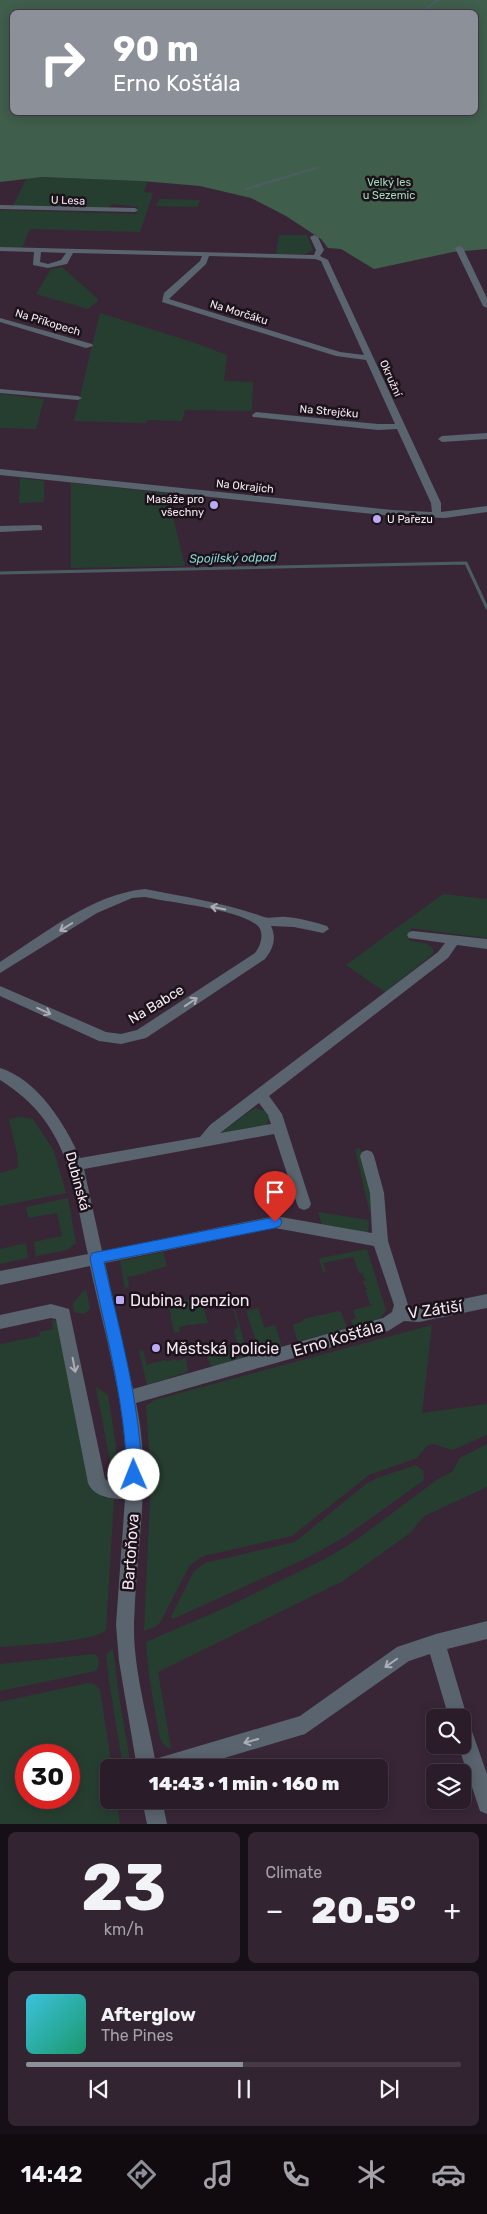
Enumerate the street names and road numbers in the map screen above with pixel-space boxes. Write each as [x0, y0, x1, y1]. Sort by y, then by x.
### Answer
street label: U Lesa [51, 193, 85, 208]
street label: Na Morčáku [208, 297, 269, 327]
street label: Na Příkopech [14, 306, 82, 339]
street label: Okružní [377, 358, 405, 400]
street label: Na Strejčku [299, 402, 359, 421]
street label: Na Okrajích [215, 477, 274, 496]
street label: Na Babce [125, 981, 187, 1028]
street label: Dubinská [62, 1150, 94, 1212]
street label: V Zátiší [407, 1296, 464, 1323]
street label: Erno Košťála [291, 1317, 385, 1360]
street label: Bartoňova [118, 1513, 143, 1591]

